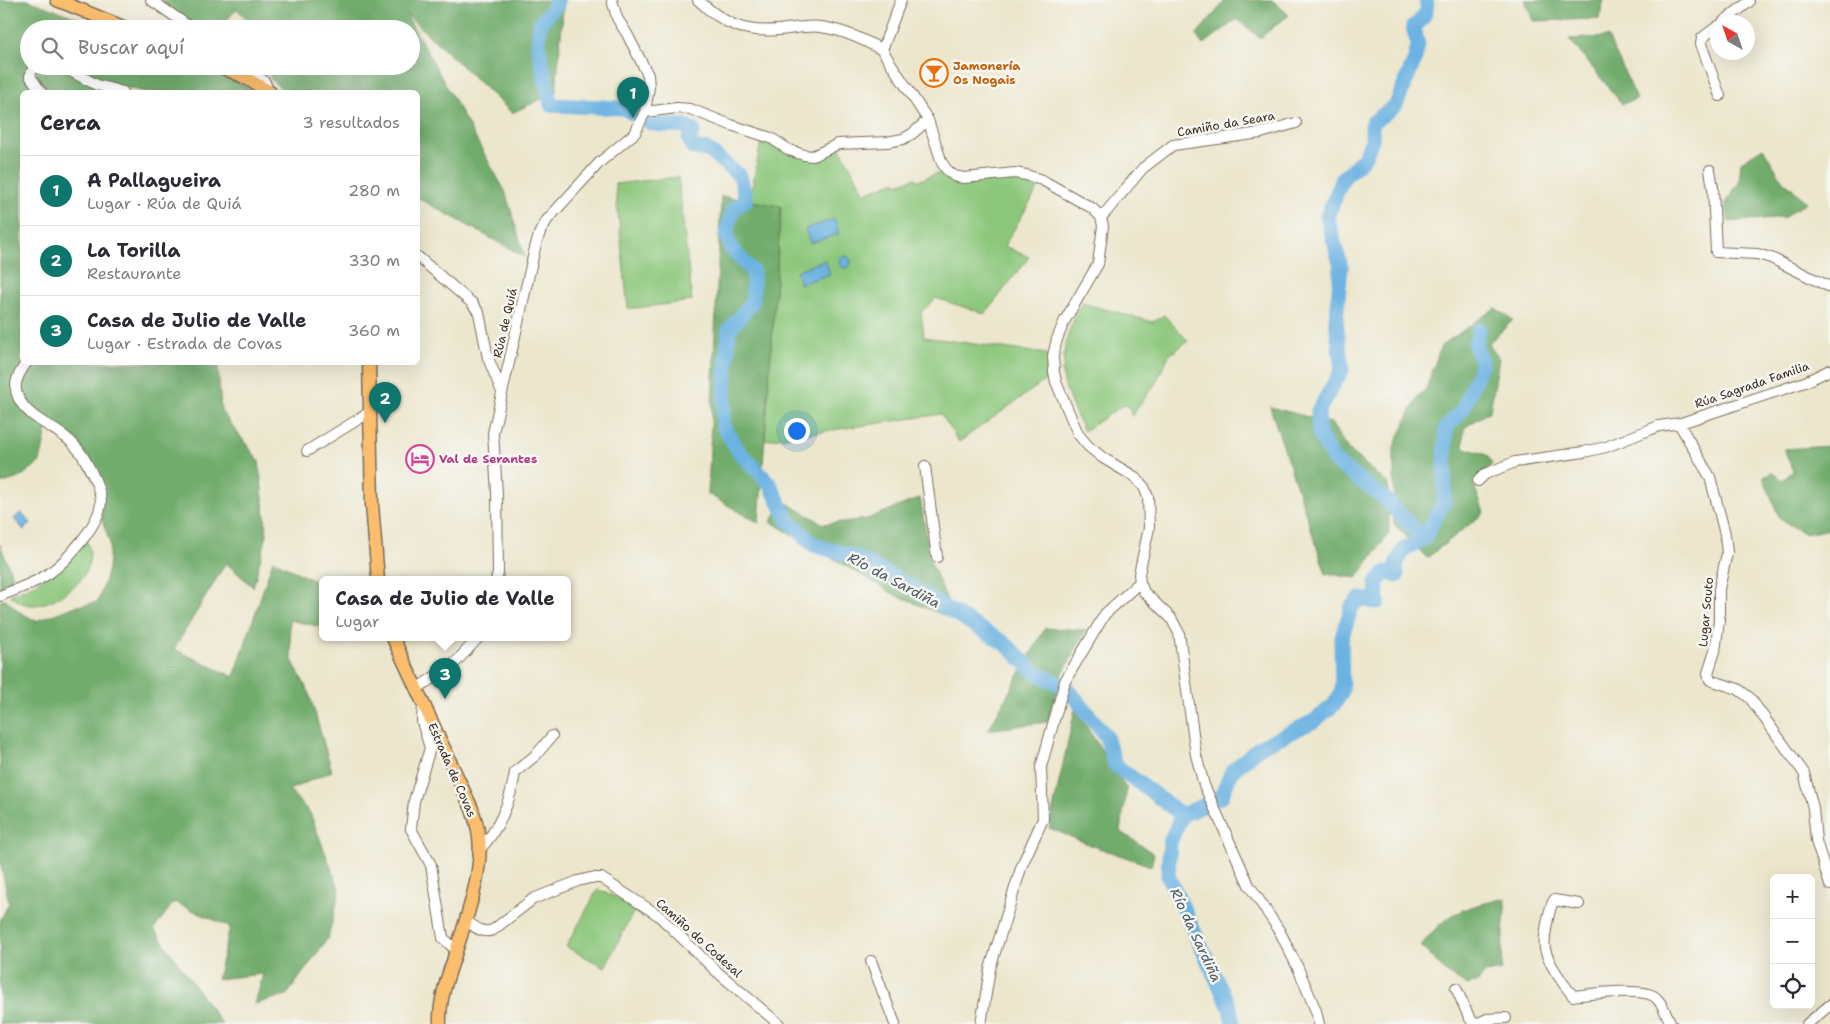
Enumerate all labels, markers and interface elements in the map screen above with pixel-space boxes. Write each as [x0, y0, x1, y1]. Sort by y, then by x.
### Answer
north arrow [1710, 15, 1755, 60]
search box [20, 20, 420, 75]
icon: search [38, 34, 66, 62]
text: Buscar aquí [78, 35, 184, 60]
bar icon: Jamonería Os Nogais [919, 58, 949, 88]
place label: Jamonería Os Nogais [953, 58, 1021, 88]
pin: 1 [617, 77, 649, 118]
street label: Camiño da Seara [1176, 107, 1277, 140]
text: Cerca [40, 109, 101, 137]
text: 3 resultados [302, 112, 400, 133]
text: A Pallagueira [87, 168, 221, 193]
text: 1 [52, 180, 60, 201]
text: 280 m [348, 180, 400, 201]
text: Lugar · Rúa de Quiá [87, 193, 241, 214]
text: La Torilla [87, 238, 180, 263]
text: 2 [50, 250, 62, 271]
text: 330 m [348, 250, 400, 271]
text: Restaurante [87, 263, 181, 284]
street label: Rúa de Quiá [489, 286, 521, 359]
text: Casa de Julio de Valle [87, 308, 307, 333]
text: 3 [50, 320, 62, 341]
text: 360 m [348, 320, 400, 341]
text: Lugar · Estrada de Covas [87, 333, 282, 354]
street label: Rúa Sagrada Familia [1693, 358, 1812, 412]
pin: 2 [369, 382, 401, 423]
your location [784, 418, 810, 444]
hotel icon: Val de Serantes [405, 444, 435, 474]
place label: Val de Serantes [439, 451, 537, 467]
water label: Río da Sardiña [845, 548, 943, 612]
popup [319, 576, 571, 641]
street label: Lugar Souto [1695, 576, 1717, 648]
text: Casa de Julio de Valle [335, 586, 555, 611]
text: Lugar [335, 611, 380, 632]
pin: 3 [429, 658, 461, 699]
street label: Estrada de Covas [424, 720, 480, 820]
map controls [1770, 874, 1815, 1009]
button: + [1770, 874, 1815, 919]
water label: Río da Sardiña [1166, 885, 1226, 985]
street label: Camiño do Codesal [652, 895, 746, 981]
button: − [1770, 919, 1815, 964]
button: locate [1770, 964, 1815, 1009]

